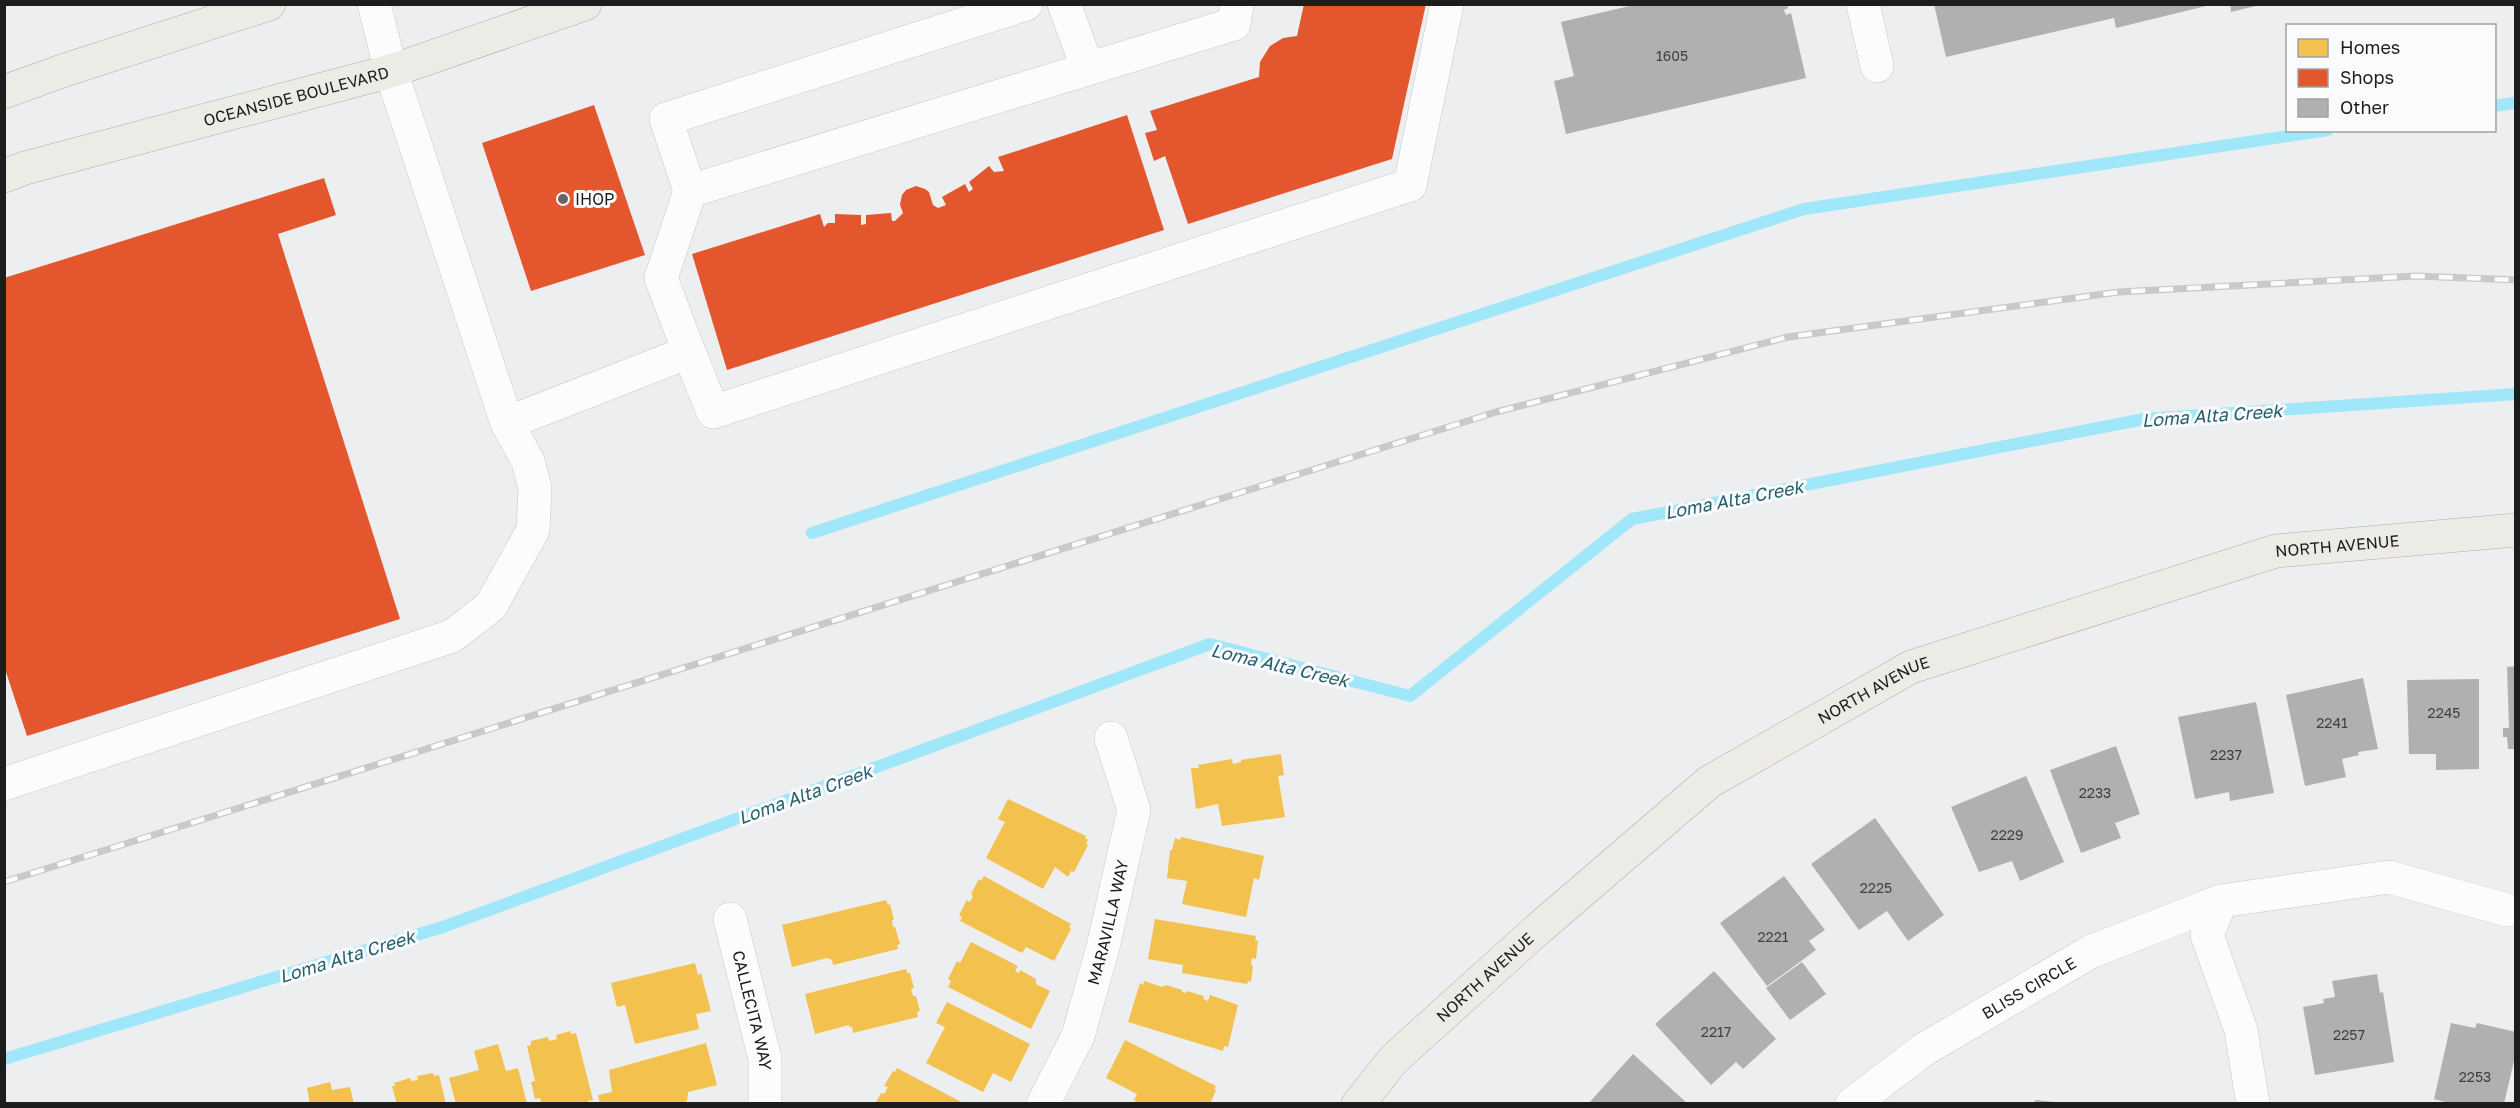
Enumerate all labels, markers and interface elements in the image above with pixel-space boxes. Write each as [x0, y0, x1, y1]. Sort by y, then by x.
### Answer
legend [2286, 24, 2496, 132]
text: Homes [2340, 36, 2400, 58]
house number: 1605 [1656, 47, 1688, 64]
street label: OCEANSIDE BOULEVARD [201, 62, 391, 130]
text: Shops [2340, 66, 2394, 88]
text: Other [2340, 96, 2389, 118]
place label: IHOP [575, 189, 615, 209]
marker: IHOP [556, 192, 570, 206]
water label: Loma Alta Creek [2141, 399, 2285, 431]
water label: Loma Alta Creek [1663, 474, 1807, 523]
street label: NORTH AVENUE [2274, 530, 2400, 561]
water label: Loma Alta Creek [1209, 638, 1353, 692]
street label: NORTH AVENUE [1814, 652, 1932, 728]
house number: 2245 [2428, 704, 2460, 721]
house number: 2241 [2316, 714, 2348, 731]
house number: 2237 [2210, 746, 2242, 763]
water label: Loma Alta Creek [735, 759, 877, 828]
house number: 2233 [2079, 784, 2111, 801]
house number: 2229 [1991, 826, 2023, 843]
street label: MARAVILLA WAY [1083, 857, 1133, 987]
house number: 2225 [1860, 879, 1892, 896]
water label: Loma Alta Creek [277, 924, 419, 987]
street label: NORTH AVENUE [1432, 928, 1538, 1026]
house number: 2221 [1757, 928, 1789, 945]
street label: CALLECITA WAY [728, 948, 775, 1071]
street label: BLISS CIRCLE [1978, 952, 2080, 1023]
house number: 2217 [1701, 1023, 1731, 1040]
house number: 2257 [2333, 1026, 2365, 1043]
house number: 2253 [2459, 1068, 2491, 1085]

